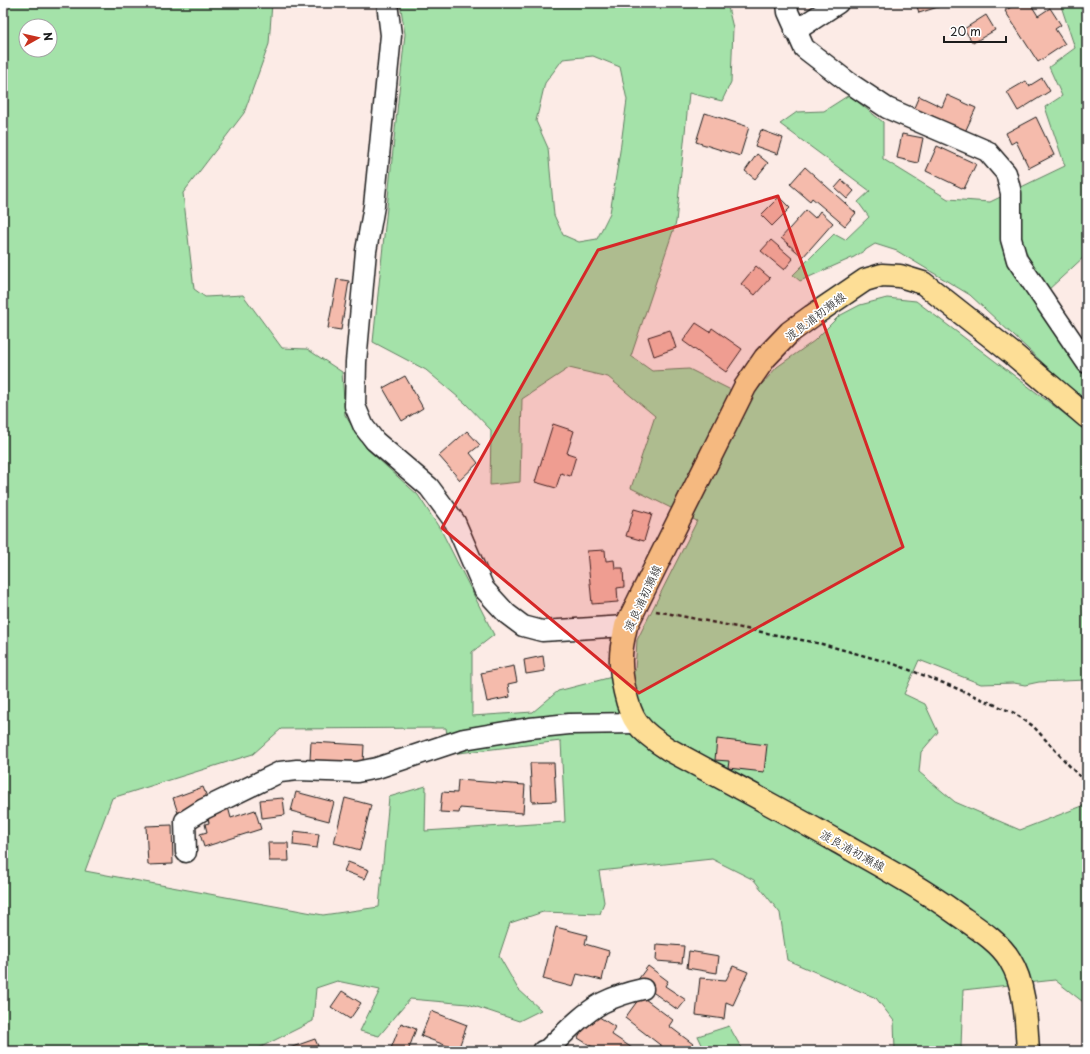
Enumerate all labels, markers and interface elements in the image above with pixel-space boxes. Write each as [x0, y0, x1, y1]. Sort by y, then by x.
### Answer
north arrow [18, 18, 58, 58]
scale bar [944, 18, 1006, 44]
text: 20 m [950, 22, 981, 40]
text: N [39, 31, 57, 42]
street label: 渡良浦初瀬線 [781, 287, 849, 345]
street label: 渡良浦初瀬線 [619, 562, 665, 634]
street label: 渡良浦初瀬線 [817, 825, 889, 875]

